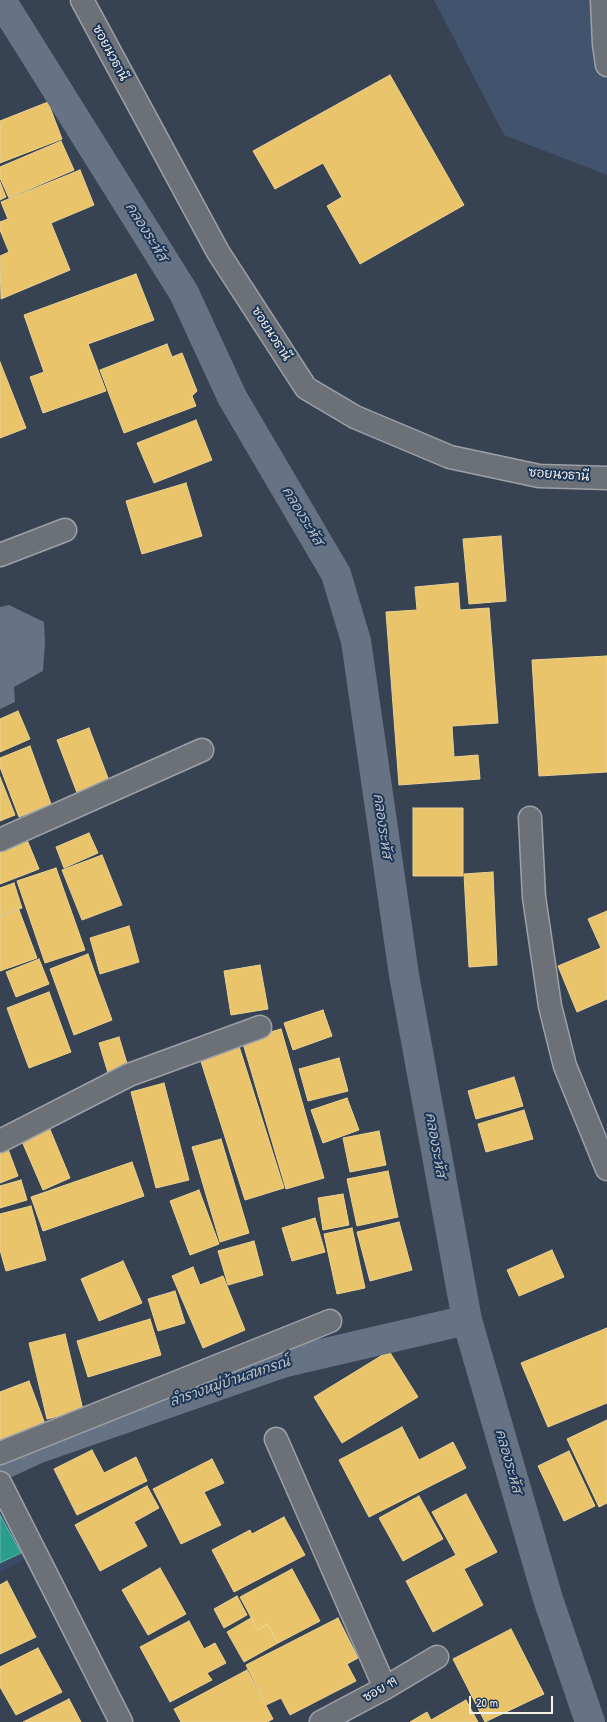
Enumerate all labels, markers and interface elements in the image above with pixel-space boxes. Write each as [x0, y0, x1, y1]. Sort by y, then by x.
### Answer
street label: ซอยนวธานี [89, 22, 131, 84]
water label: คลองระหัส [122, 200, 170, 264]
street label: ซอยนวธานี [248, 304, 294, 364]
street label: ซอยนวธานี [528, 465, 590, 485]
water label: คลองระหัส [278, 484, 326, 548]
water label: คลองระหัส [369, 793, 395, 859]
water label: คลองระหัส [421, 1111, 449, 1179]
water label: ลำรางหมู่บ้านสหกรณ์ [168, 1353, 292, 1411]
water label: คลองระหัส [491, 1427, 525, 1495]
street label: ซอย 19 [360, 1674, 400, 1706]
scale bar [471, 1688, 555, 1714]
text: 20 m [476, 1694, 498, 1711]

